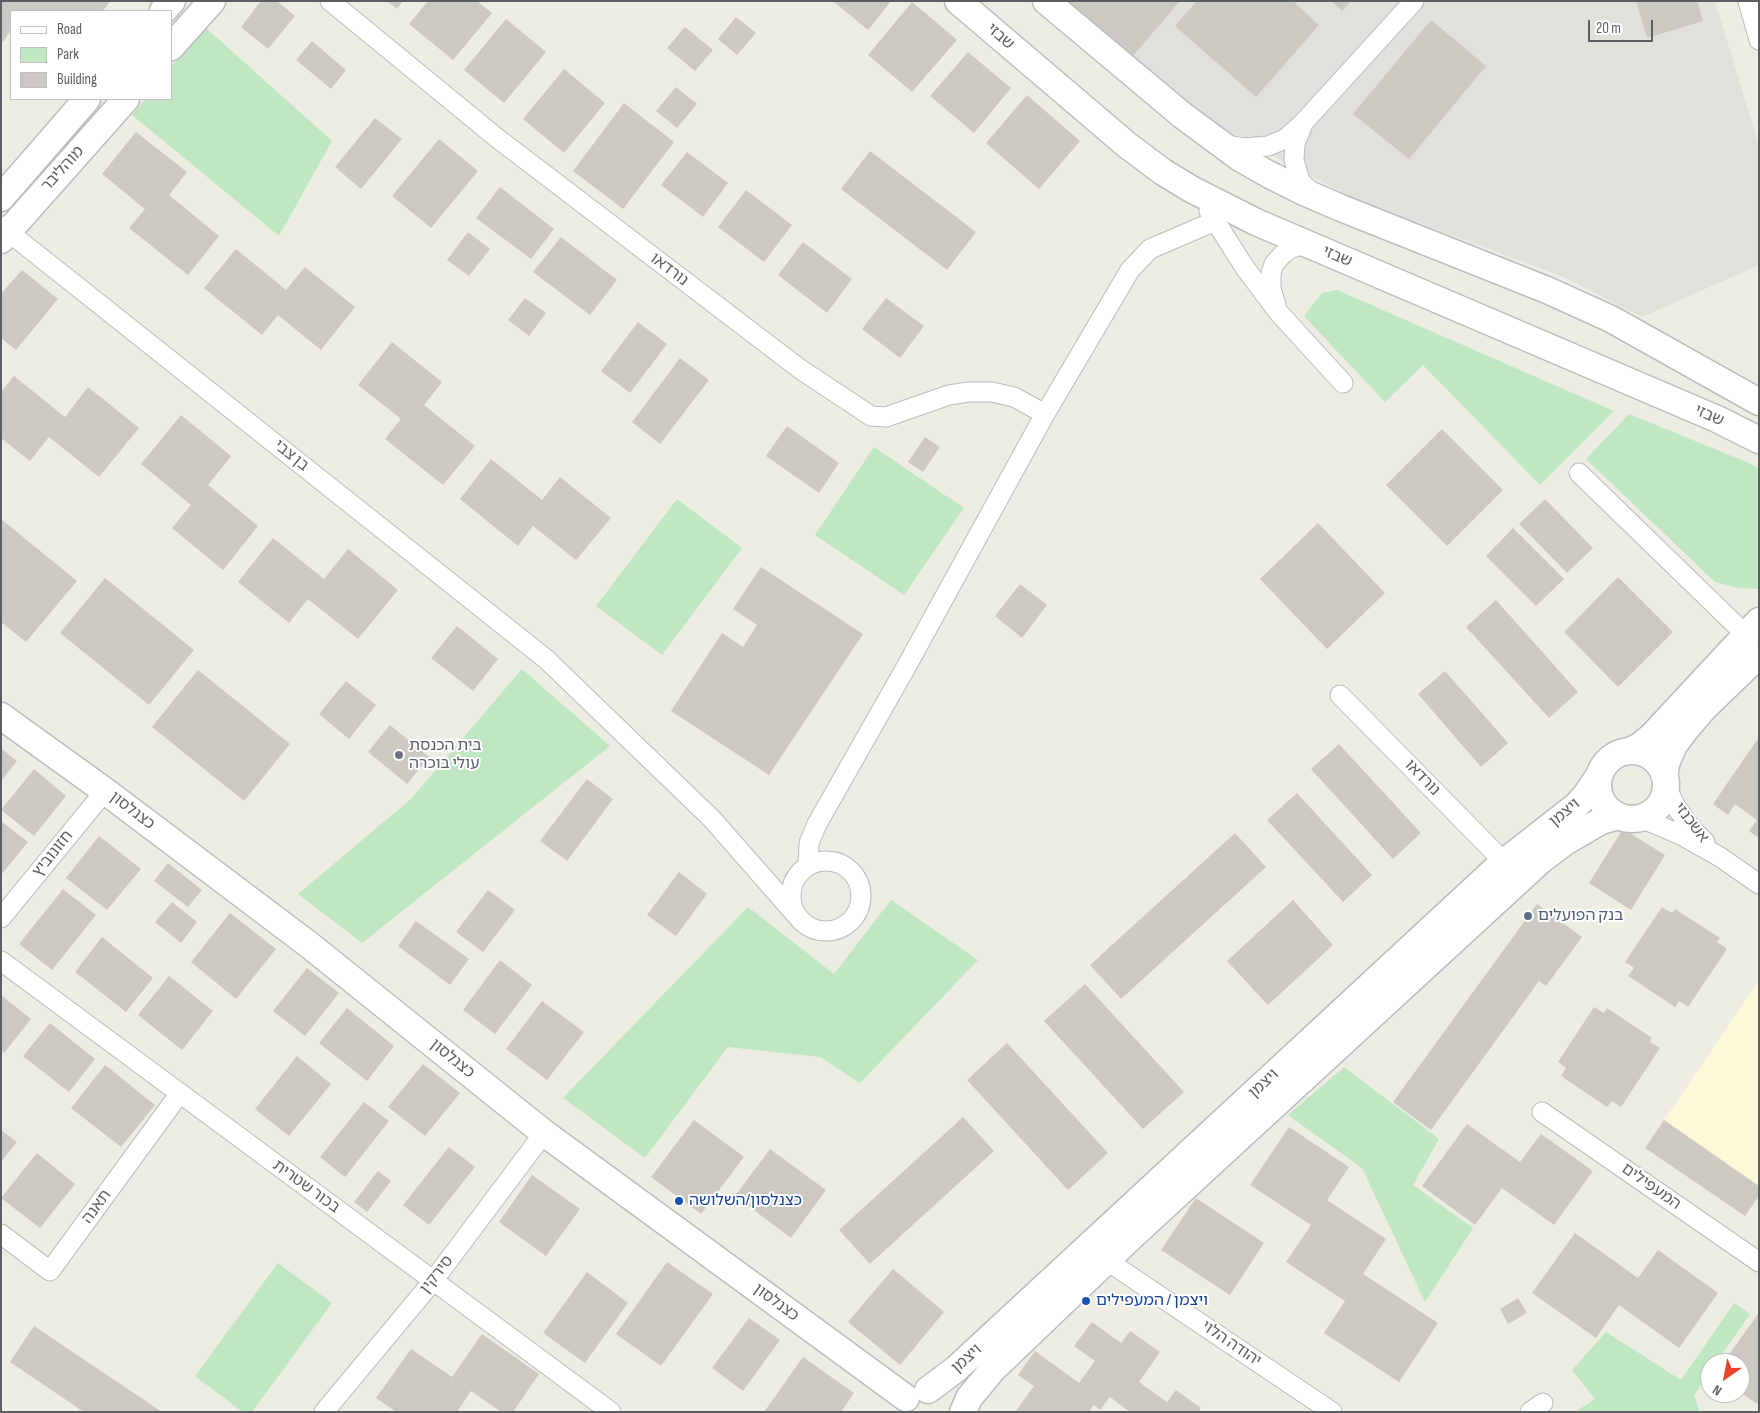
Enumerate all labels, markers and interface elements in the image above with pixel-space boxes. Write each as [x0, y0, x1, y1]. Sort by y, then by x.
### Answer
legend [10, 10, 172, 100]
scale bar [1590, 10, 1655, 42]
text: 20 m [1596, 19, 1621, 38]
text: Road [57, 20, 82, 39]
street label: שבזי [982, 20, 1018, 54]
text: Park [57, 45, 79, 64]
text: Building [57, 70, 97, 89]
street label: מוהליבר [38, 142, 88, 196]
street label: שבזי [1319, 242, 1355, 272]
street label: נורדאו [646, 249, 692, 291]
street label: שבזי [1691, 401, 1727, 431]
street label: בן צבי [270, 436, 312, 476]
place label: בית הכנסת עולי בוכרה [409, 736, 482, 774]
marker: בית הכנסת עולי בוכרה [393, 749, 405, 761]
street label: נורדאו [1400, 756, 1444, 800]
street label: כצנלסון [106, 788, 158, 834]
street label: ויצמן [1546, 795, 1584, 831]
street label: אשכנזי [1669, 799, 1713, 847]
street label: חזונוביץ [29, 827, 77, 881]
place label: בנק הפועלים [1538, 906, 1623, 926]
marker: בנק הפועלים [1522, 910, 1534, 922]
street label: כצנלסון [426, 1035, 478, 1083]
street label: ויצמן [1245, 1065, 1283, 1103]
street label: בכור שטרית [269, 1156, 343, 1218]
street label: המעפילים [1618, 1160, 1684, 1214]
street label: תאנה [78, 1186, 116, 1228]
place label: כצנלסון/השלושה [689, 1191, 802, 1211]
marker: כצנלסון/השלושה [673, 1195, 685, 1207]
street label: סירקין [416, 1252, 458, 1298]
street label: כצנלסון [749, 1280, 803, 1326]
place label: ויצמן / המעפילים [1096, 1291, 1208, 1311]
marker: ויצמן / המעפילים [1080, 1295, 1092, 1307]
street label: יהודה הלוי [1197, 1317, 1265, 1371]
street label: ויצמן [948, 1340, 986, 1378]
north arrow [1700, 1353, 1750, 1403]
text: N [1709, 1381, 1725, 1399]

